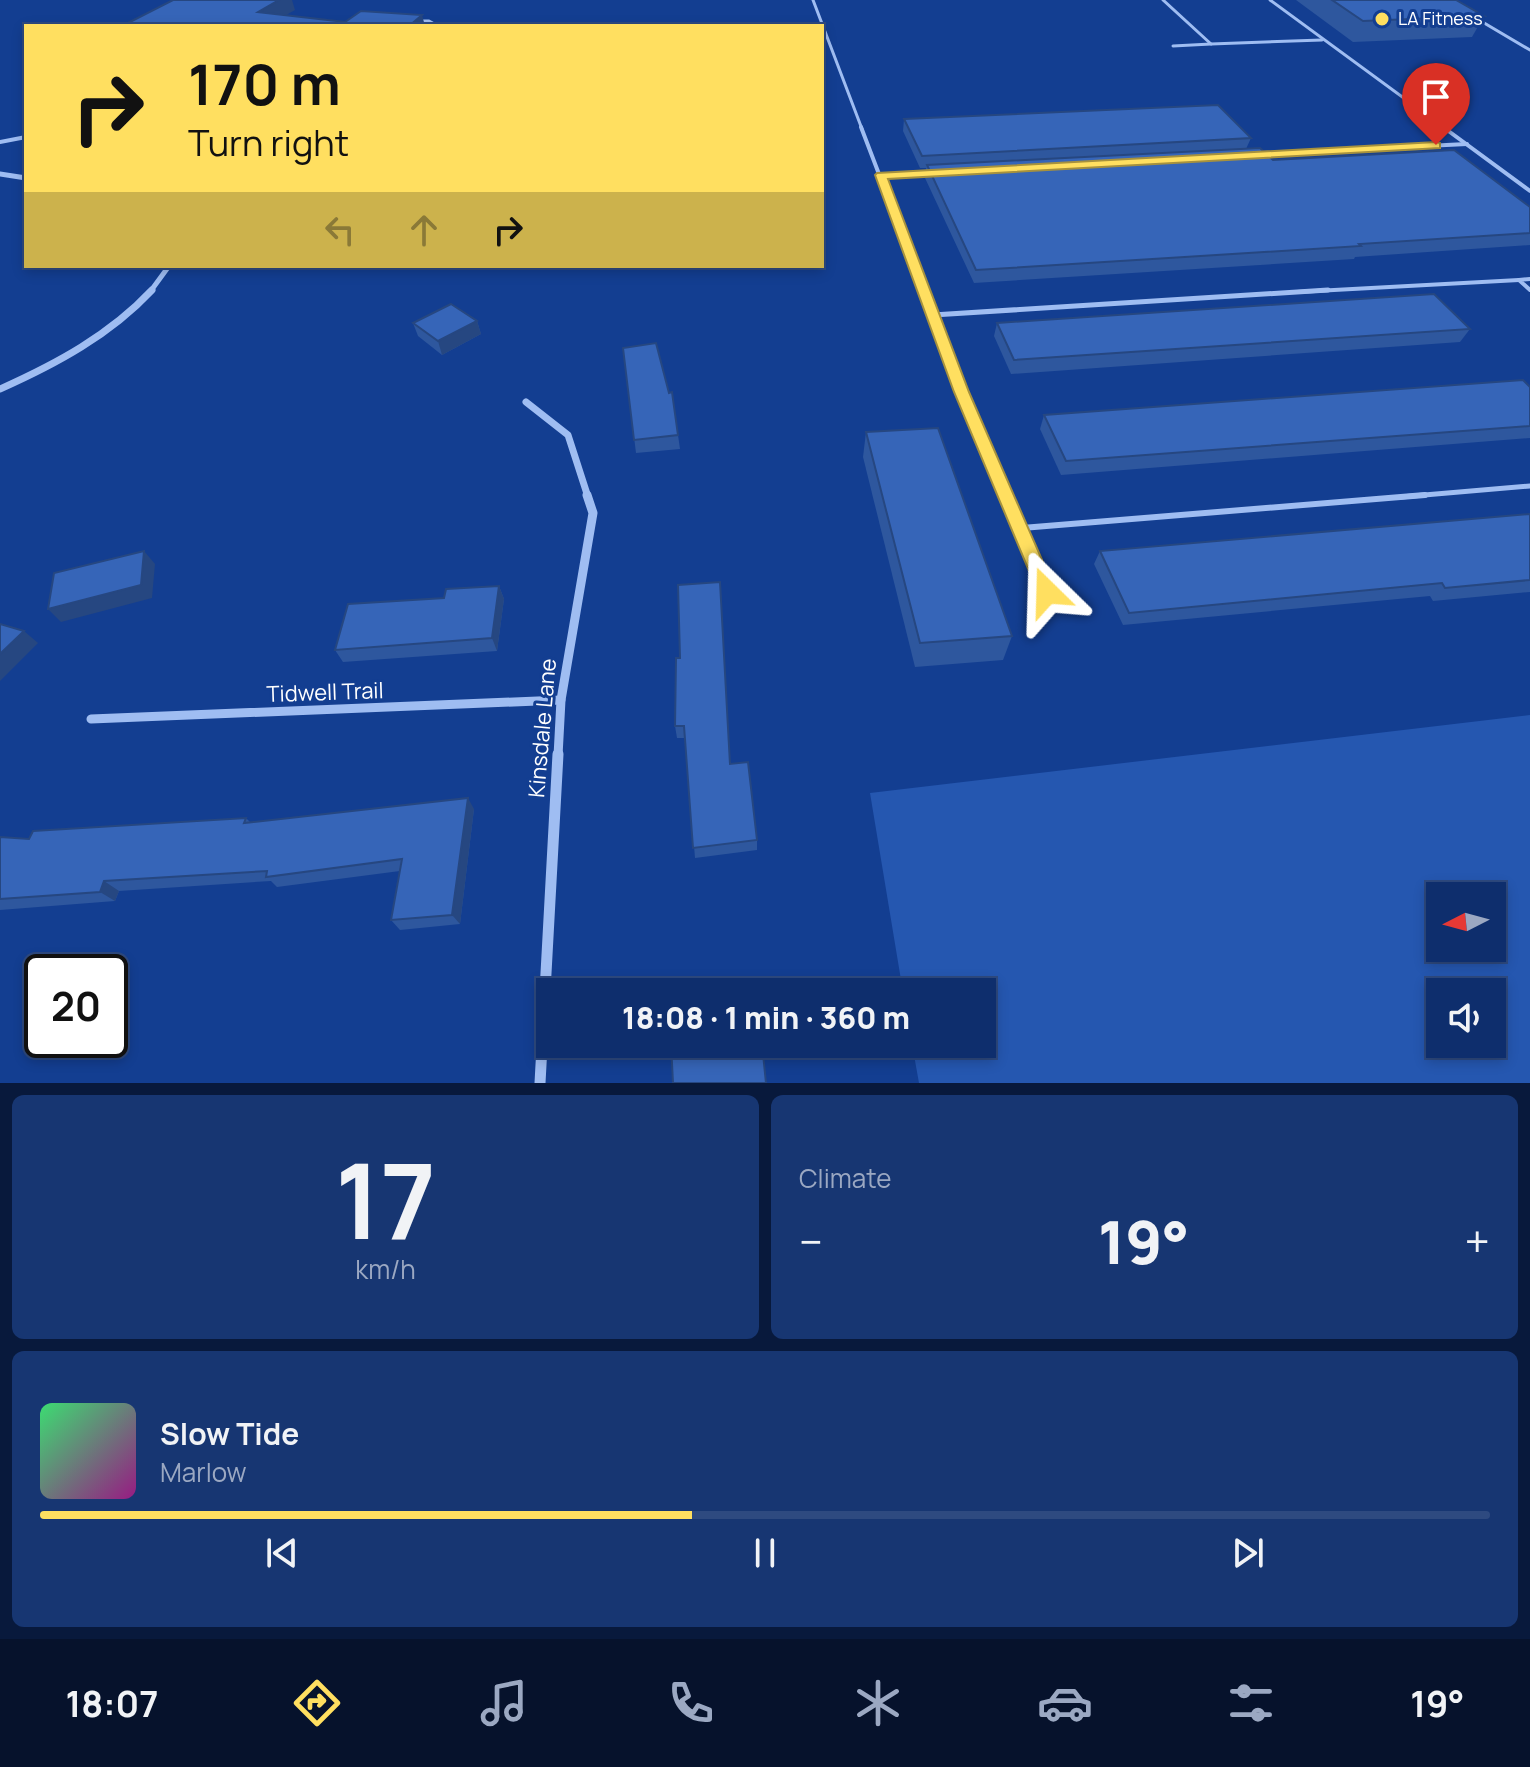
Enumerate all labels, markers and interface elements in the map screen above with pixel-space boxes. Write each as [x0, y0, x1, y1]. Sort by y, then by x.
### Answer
place label: LA Fitness [1398, 6, 1483, 30]
marker: LA Fitness [1373, 10, 1391, 28]
text: 170 m [188, 45, 341, 122]
icon: right [56, 56, 160, 160]
pin [1402, 63, 1470, 145]
icon: arrive [1414, 75, 1458, 119]
text: Turn right [188, 118, 349, 167]
icon: left [318, 208, 362, 252]
icon: ahead [402, 208, 446, 252]
icon: right [486, 208, 530, 252]
position arrow [1005, 550, 1089, 634]
street label: Kinsdale Lane [521, 657, 563, 799]
street label: Tidwell Trail [266, 675, 384, 709]
north arrow [1426, 882, 1506, 962]
map controls [1426, 882, 1506, 1058]
speed limit sign: 20 [24, 954, 128, 1058]
button: sound [1426, 978, 1506, 1058]
text: 18:08 · 1 min · 360 m [622, 997, 910, 1038]
text: 17 [335, 1128, 436, 1270]
text: Climate [799, 1160, 891, 1196]
text: 19° [1098, 1200, 1189, 1282]
text: − [799, 1211, 823, 1271]
text: + [1465, 1211, 1490, 1271]
text: km/h [355, 1251, 416, 1287]
text: Slow Tide [160, 1413, 299, 1454]
text: Marlow [160, 1454, 247, 1490]
icon: previous [260, 1531, 304, 1575]
icon: pause [743, 1531, 787, 1575]
icon: next [1226, 1531, 1270, 1575]
icon: directions [289, 1675, 345, 1731]
icon: music [476, 1675, 532, 1731]
icon: phone [663, 1675, 719, 1731]
icon: climate [850, 1675, 906, 1731]
icon: car [1037, 1675, 1093, 1731]
icon: filters [1223, 1675, 1279, 1731]
text: 18:07 [65, 1679, 158, 1728]
text: 19° [1410, 1679, 1464, 1728]

